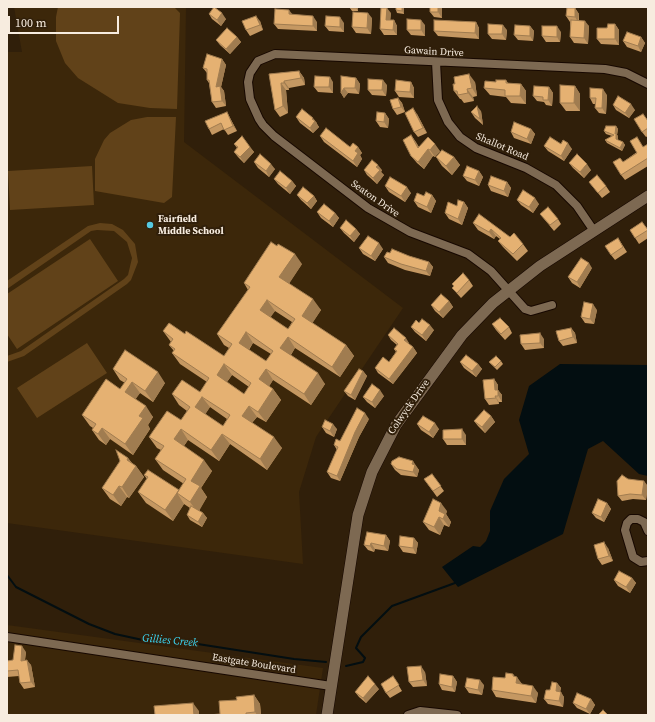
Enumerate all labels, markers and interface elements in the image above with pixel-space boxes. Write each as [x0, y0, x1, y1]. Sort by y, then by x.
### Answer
scale bar [10, 8, 121, 34]
text: 100 m [15, 15, 47, 31]
street label: Gawain Drive [404, 44, 464, 60]
street label: Shallot Road [474, 131, 530, 163]
street label: Seaton Drive [348, 178, 402, 220]
place label: Fairfield Middle School [158, 213, 224, 236]
marker: Fairfield Middle School [145, 220, 155, 230]
street label: Colwyck Drive [386, 377, 432, 437]
water label: Gillies Creek [142, 632, 198, 650]
street label: Eastgate Boulevard [211, 651, 297, 677]

